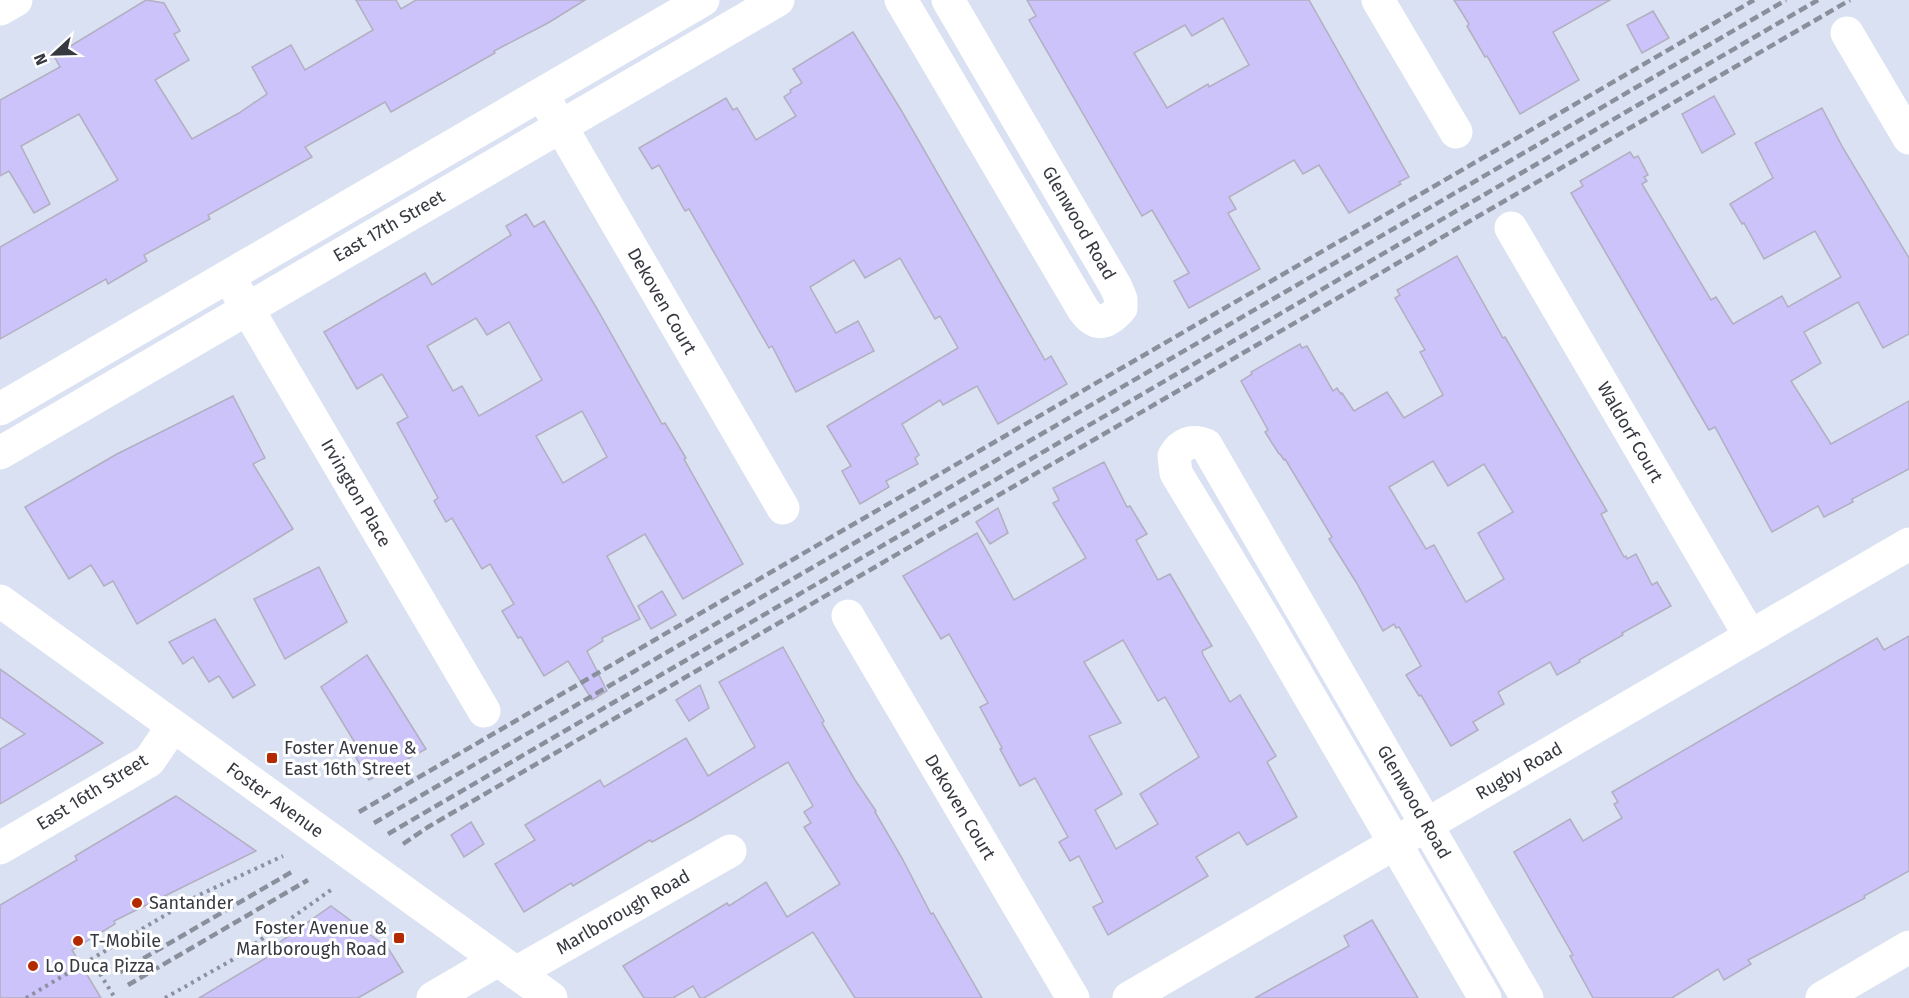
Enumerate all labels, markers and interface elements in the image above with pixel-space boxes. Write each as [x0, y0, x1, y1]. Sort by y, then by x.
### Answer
north arrow [24, 24, 84, 84]
text: N [30, 51, 51, 68]
street label: Glenwood Road [1038, 162, 1120, 284]
street label: East 17th Street [329, 185, 449, 267]
street label: Dekoven Court [623, 244, 702, 358]
street label: Waldorf Court [1592, 378, 1668, 487]
street label: Irvington Place [316, 435, 396, 551]
place label: Foster Avenue & East 16th Street [284, 737, 417, 780]
street label: Rugby Road [1472, 737, 1566, 805]
street label: Glenwood Road [1373, 741, 1455, 863]
street label: East 16th Street [32, 749, 152, 835]
street label: Dekoven Court [920, 750, 1000, 864]
marker: Foster Avenue & East 16th Street [265, 751, 279, 765]
street label: Foster Avenue [222, 757, 328, 843]
street label: Marlborough Road [552, 865, 694, 959]
place label: Santander [149, 892, 233, 914]
marker: Santander [130, 896, 144, 910]
place label: Foster Avenue & Marlborough Road [236, 917, 387, 960]
place label: T-Mobile [90, 930, 161, 952]
marker: Foster Avenue & Marlborough Road [392, 931, 406, 945]
marker: T-Mobile [71, 934, 85, 948]
place label: Lo Duca Pizza [45, 955, 155, 977]
marker: Lo Duca Pizza [26, 959, 40, 973]

